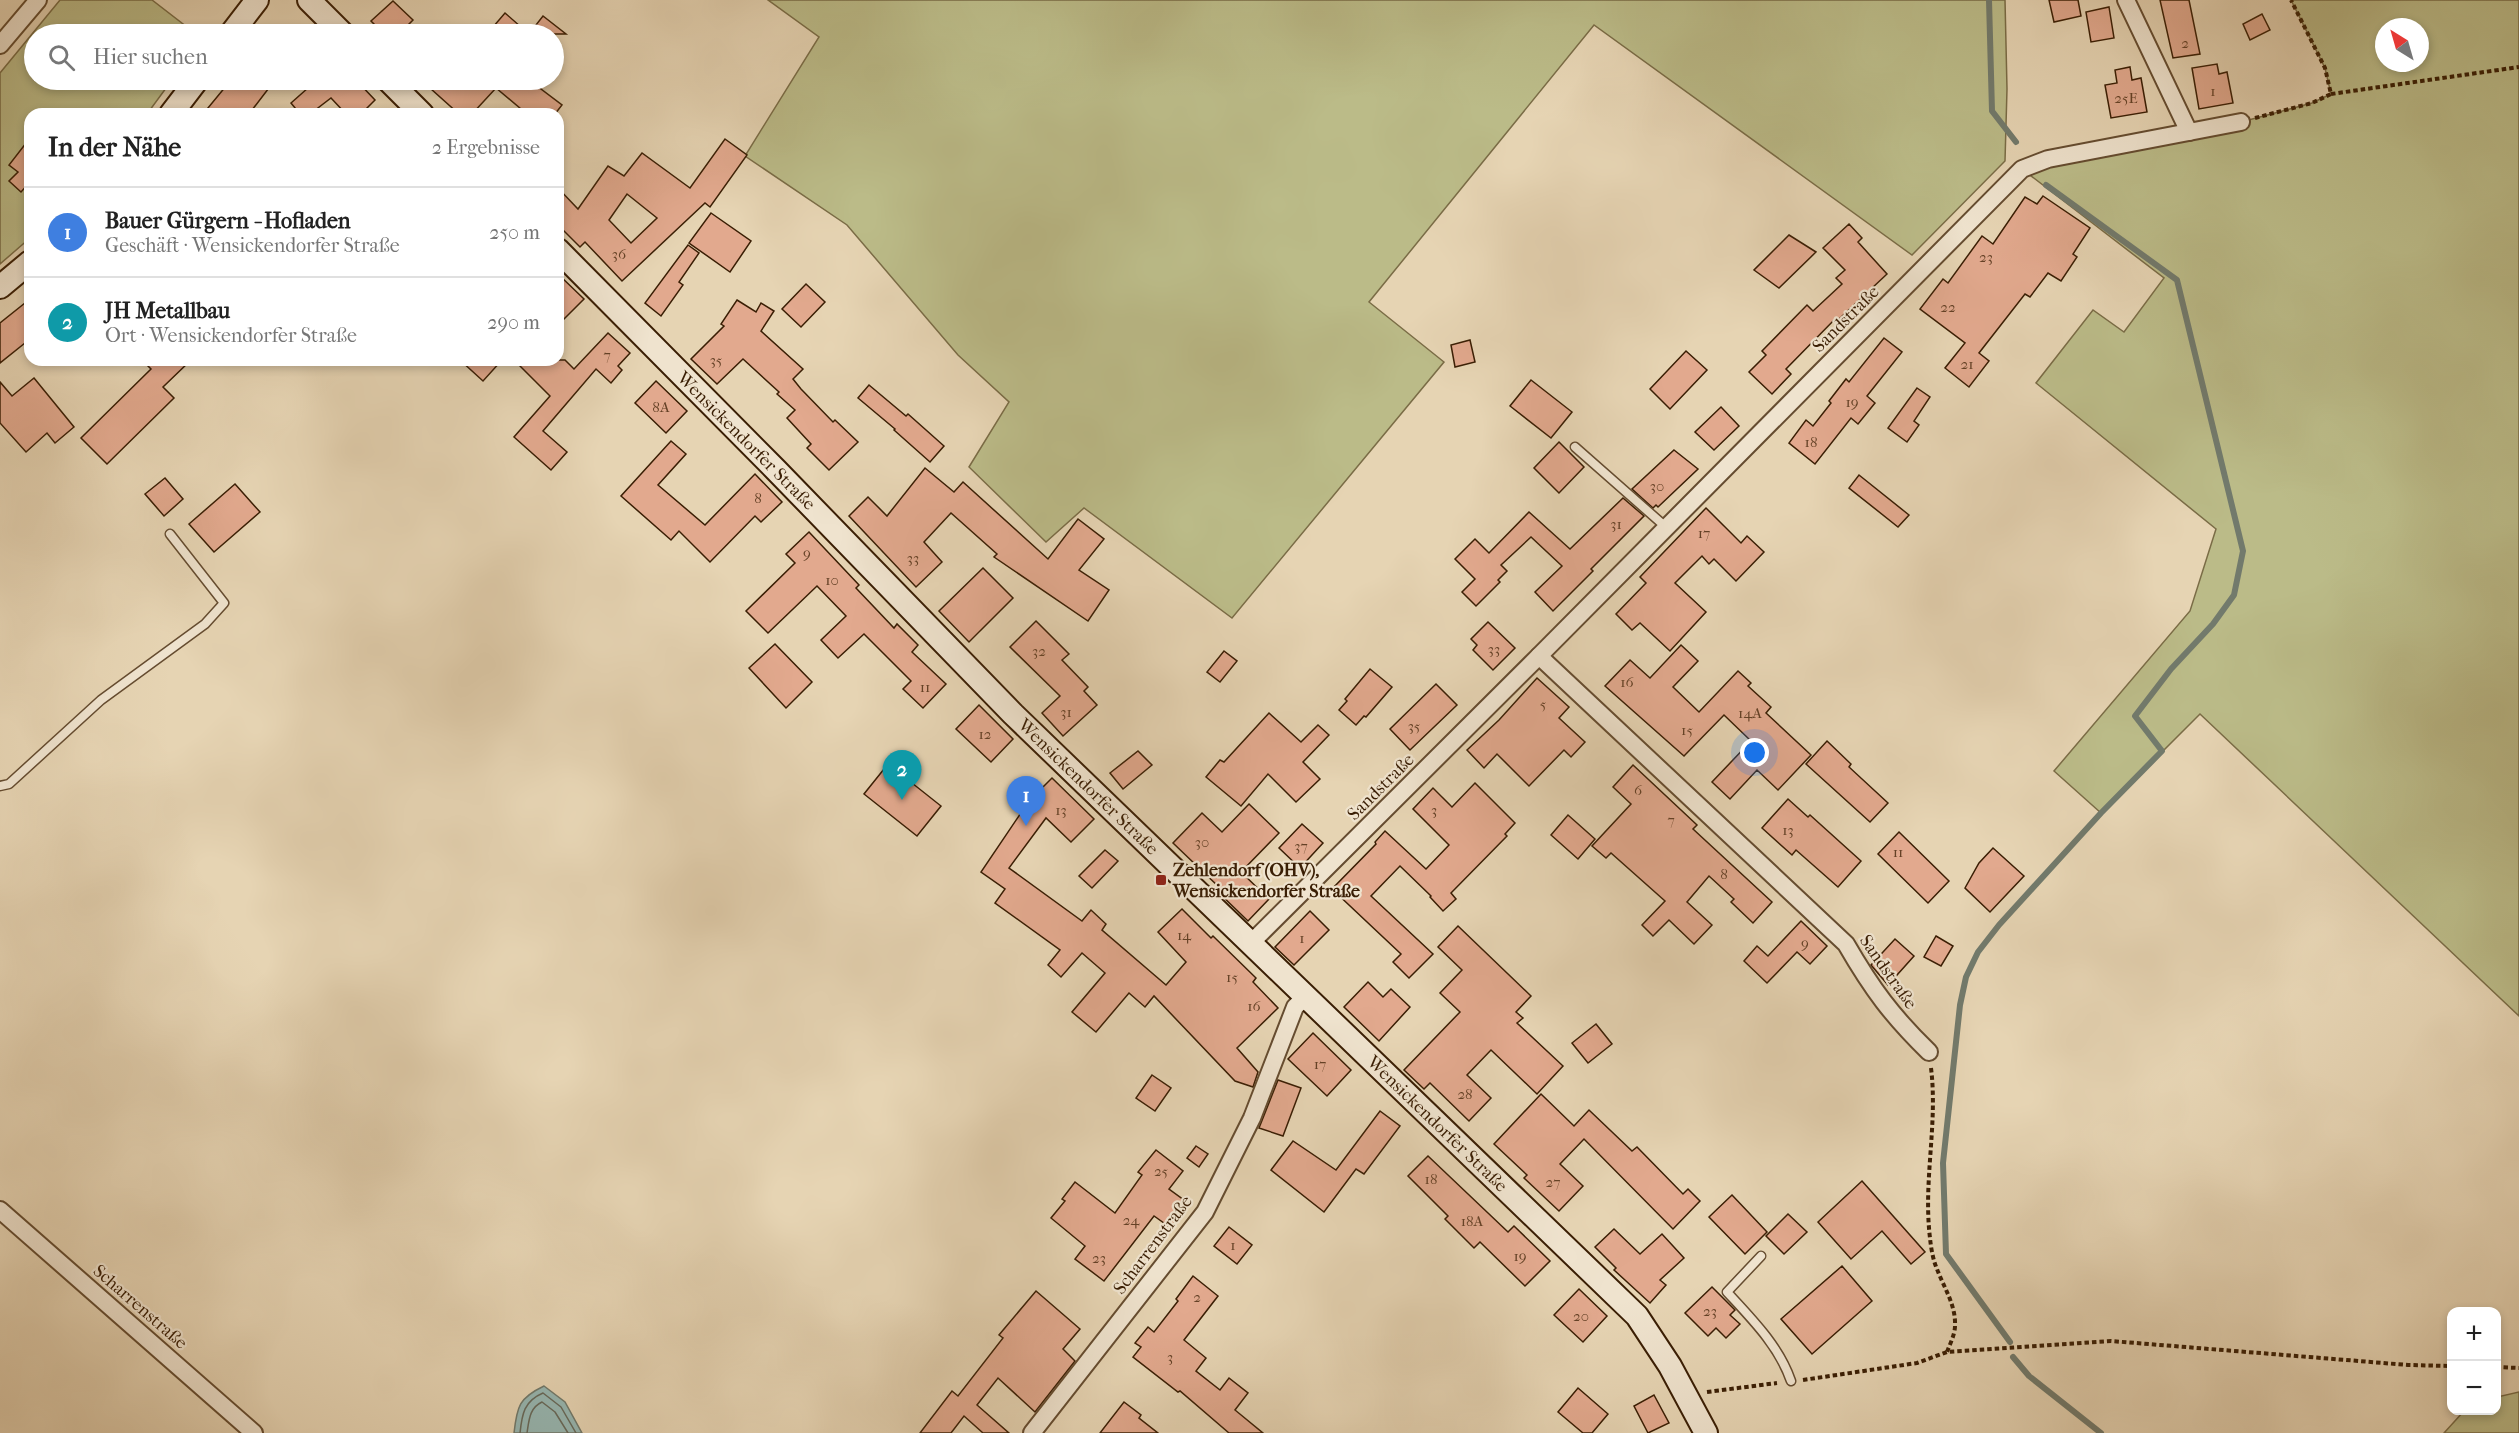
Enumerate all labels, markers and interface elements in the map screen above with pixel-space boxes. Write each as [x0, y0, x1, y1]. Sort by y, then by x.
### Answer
north arrow [2375, 18, 2429, 72]
search box [24, 24, 564, 90]
house number: 2 [2181, 34, 2189, 52]
icon: search [45, 41, 78, 74]
text: Hier suchen [93, 44, 208, 70]
house number: 1 [2210, 82, 2216, 100]
house number: 25E [2114, 89, 2138, 107]
text: In der Nähe [48, 132, 181, 163]
text: 2 Ergebnisse [432, 136, 540, 159]
text: Bauer Gürgern - Hofladen [105, 208, 351, 234]
text: 1 [64, 221, 71, 244]
text: 250 m [489, 221, 540, 244]
text: Geschäft · Wensickendorfer Straße [105, 234, 400, 257]
house number: 36 [612, 245, 627, 263]
house number: 23 [1979, 248, 1993, 266]
street label: Sandstraße [1808, 281, 1884, 357]
text: JH Metallbau [105, 298, 230, 324]
house number: 22 [1940, 298, 1956, 316]
text: 2 [62, 311, 73, 334]
text: 290 m [487, 311, 540, 334]
text: Ort · Wensickendorfer Straße [105, 324, 357, 347]
house number: 7 [603, 346, 611, 364]
house number: 35 [710, 351, 722, 369]
house number: 21 [1960, 355, 1974, 373]
street label: Wensickendorfer Straße [672, 367, 820, 515]
house number: 19 [1845, 393, 1859, 411]
house number: 8A [652, 398, 670, 416]
house number: 18 [1805, 433, 1817, 451]
house number: 30 [1650, 477, 1664, 495]
house number: 8 [754, 489, 762, 507]
house number: 31 [1610, 515, 1622, 533]
house number: 17 [1698, 524, 1710, 542]
house number: 9 [803, 544, 811, 562]
house number: 33 [907, 549, 919, 567]
house number: 10 [825, 571, 839, 589]
house number: 33 [1488, 640, 1500, 658]
house number: 32 [1032, 642, 1046, 660]
house number: 16 [1620, 673, 1635, 691]
house number: 11 [920, 678, 930, 696]
house number: 5 [1540, 695, 1546, 713]
house number: 31 [1060, 703, 1072, 721]
house number: 14A [1738, 704, 1762, 722]
street label: Wensickendorfer Straße [1013, 714, 1163, 860]
house number: 35 [1408, 717, 1420, 735]
house number: 15 [1681, 721, 1693, 739]
house number: 12 [978, 725, 992, 743]
your location [1740, 738, 1769, 767]
street label: Sandstraße [1343, 749, 1419, 825]
pin: 2 [882, 750, 922, 800]
pin: 1 [1006, 776, 1046, 826]
house number: 6 [1634, 781, 1643, 799]
house number: 13 [1055, 801, 1067, 819]
house number: 3 [1431, 801, 1437, 819]
house number: 7 [1667, 811, 1675, 829]
house number: 13 [1782, 821, 1794, 839]
house number: 30 [1195, 833, 1209, 851]
house number: 37 [1294, 837, 1308, 855]
house number: 11 [1893, 843, 1903, 861]
place label: Zehlendorf (OHV), Wensickendorfer Straße [1172, 860, 1360, 902]
house number: 8 [1720, 865, 1728, 883]
marker: Zehlendorf (OHV), Wensickendorfer Straße [1154, 873, 1168, 887]
house number: 14 [1177, 926, 1192, 944]
house number: 1 [1299, 929, 1305, 947]
street label: Sandstraße [1855, 931, 1921, 1013]
house number: 9 [1801, 934, 1809, 952]
house number: 15 [1226, 968, 1238, 986]
house number: 16 [1247, 997, 1262, 1015]
street label: Wensickendorfer Straße [1362, 1051, 1512, 1197]
house number: 17 [1314, 1055, 1326, 1073]
house number: 28 [1457, 1085, 1473, 1103]
house number: 25 [1154, 1162, 1168, 1180]
house number: 18 [1425, 1170, 1437, 1188]
house number: 27 [1546, 1173, 1560, 1191]
street label: Scharrenstraße [1109, 1191, 1197, 1298]
house number: 24 [1123, 1211, 1140, 1229]
house number: 18A [1461, 1212, 1484, 1230]
house number: 1 [1230, 1236, 1236, 1254]
house number: 19 [1513, 1247, 1527, 1265]
house number: 23 [1092, 1249, 1106, 1267]
street label: Scharrenstraße [89, 1260, 191, 1354]
house number: 2 [1193, 1288, 1201, 1306]
house number: 23 [1703, 1302, 1717, 1320]
house number: 20 [1573, 1307, 1589, 1325]
map controls [2447, 1307, 2501, 1415]
button: + [2447, 1307, 2501, 1361]
house number: 3 [1167, 1348, 1173, 1366]
button: − [2447, 1361, 2501, 1415]

